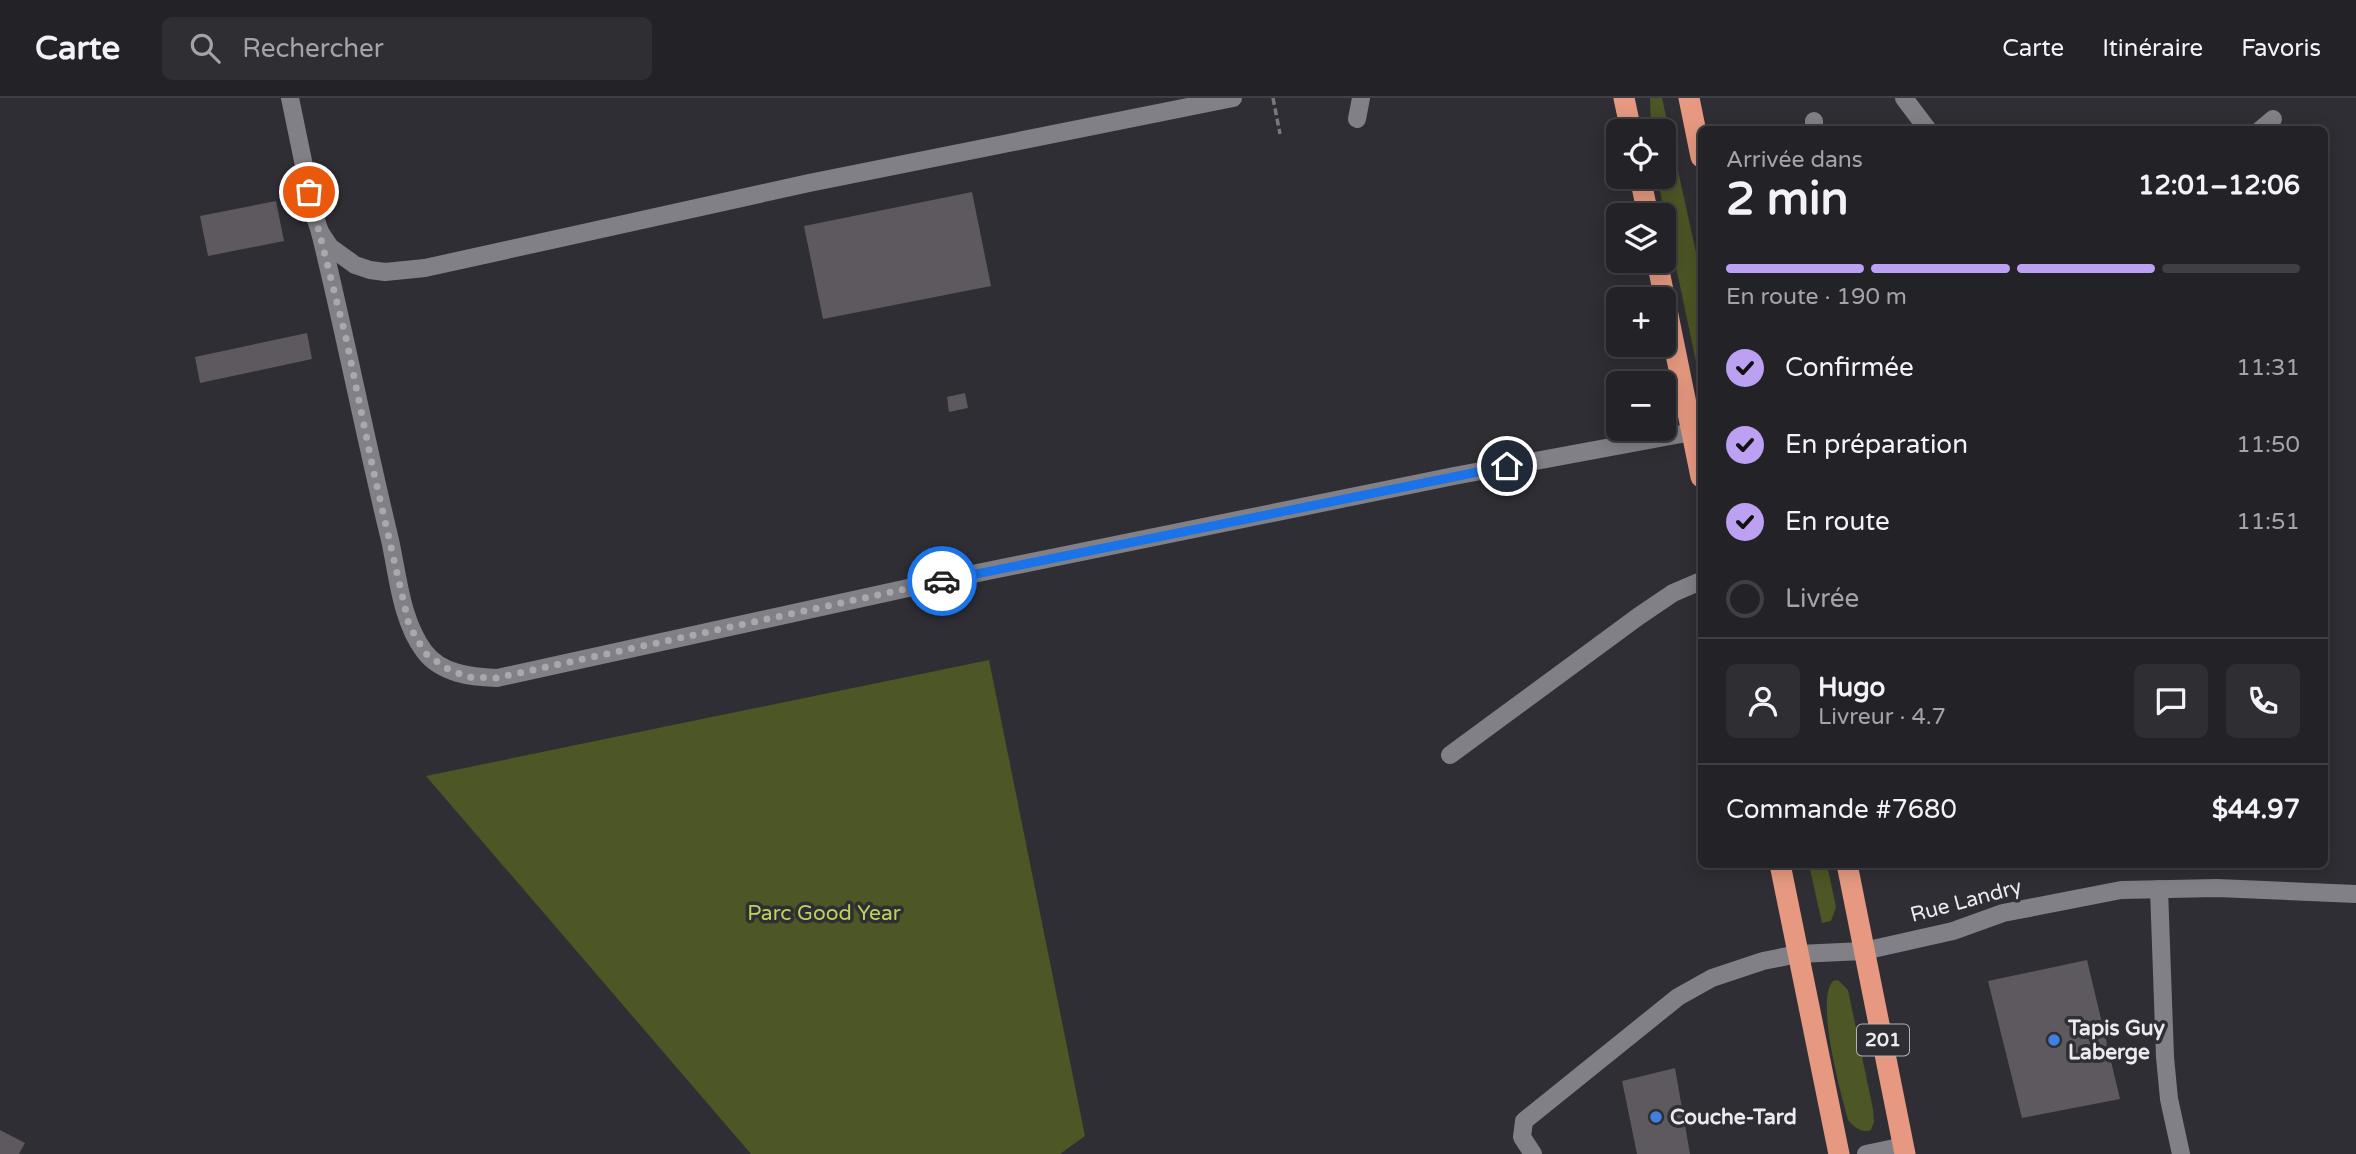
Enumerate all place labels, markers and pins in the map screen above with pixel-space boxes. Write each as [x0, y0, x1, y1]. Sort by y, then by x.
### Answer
pin [279, 162, 339, 222]
pin [1477, 436, 1537, 496]
place label: Tapis Guy Laberge [2067, 1016, 2166, 1065]
marker: Tapis Guy Laberge [2046, 1032, 2062, 1048]
place label: Couche-Tard [1670, 1105, 1797, 1130]
marker: Couche-Tard [1648, 1109, 1664, 1125]

